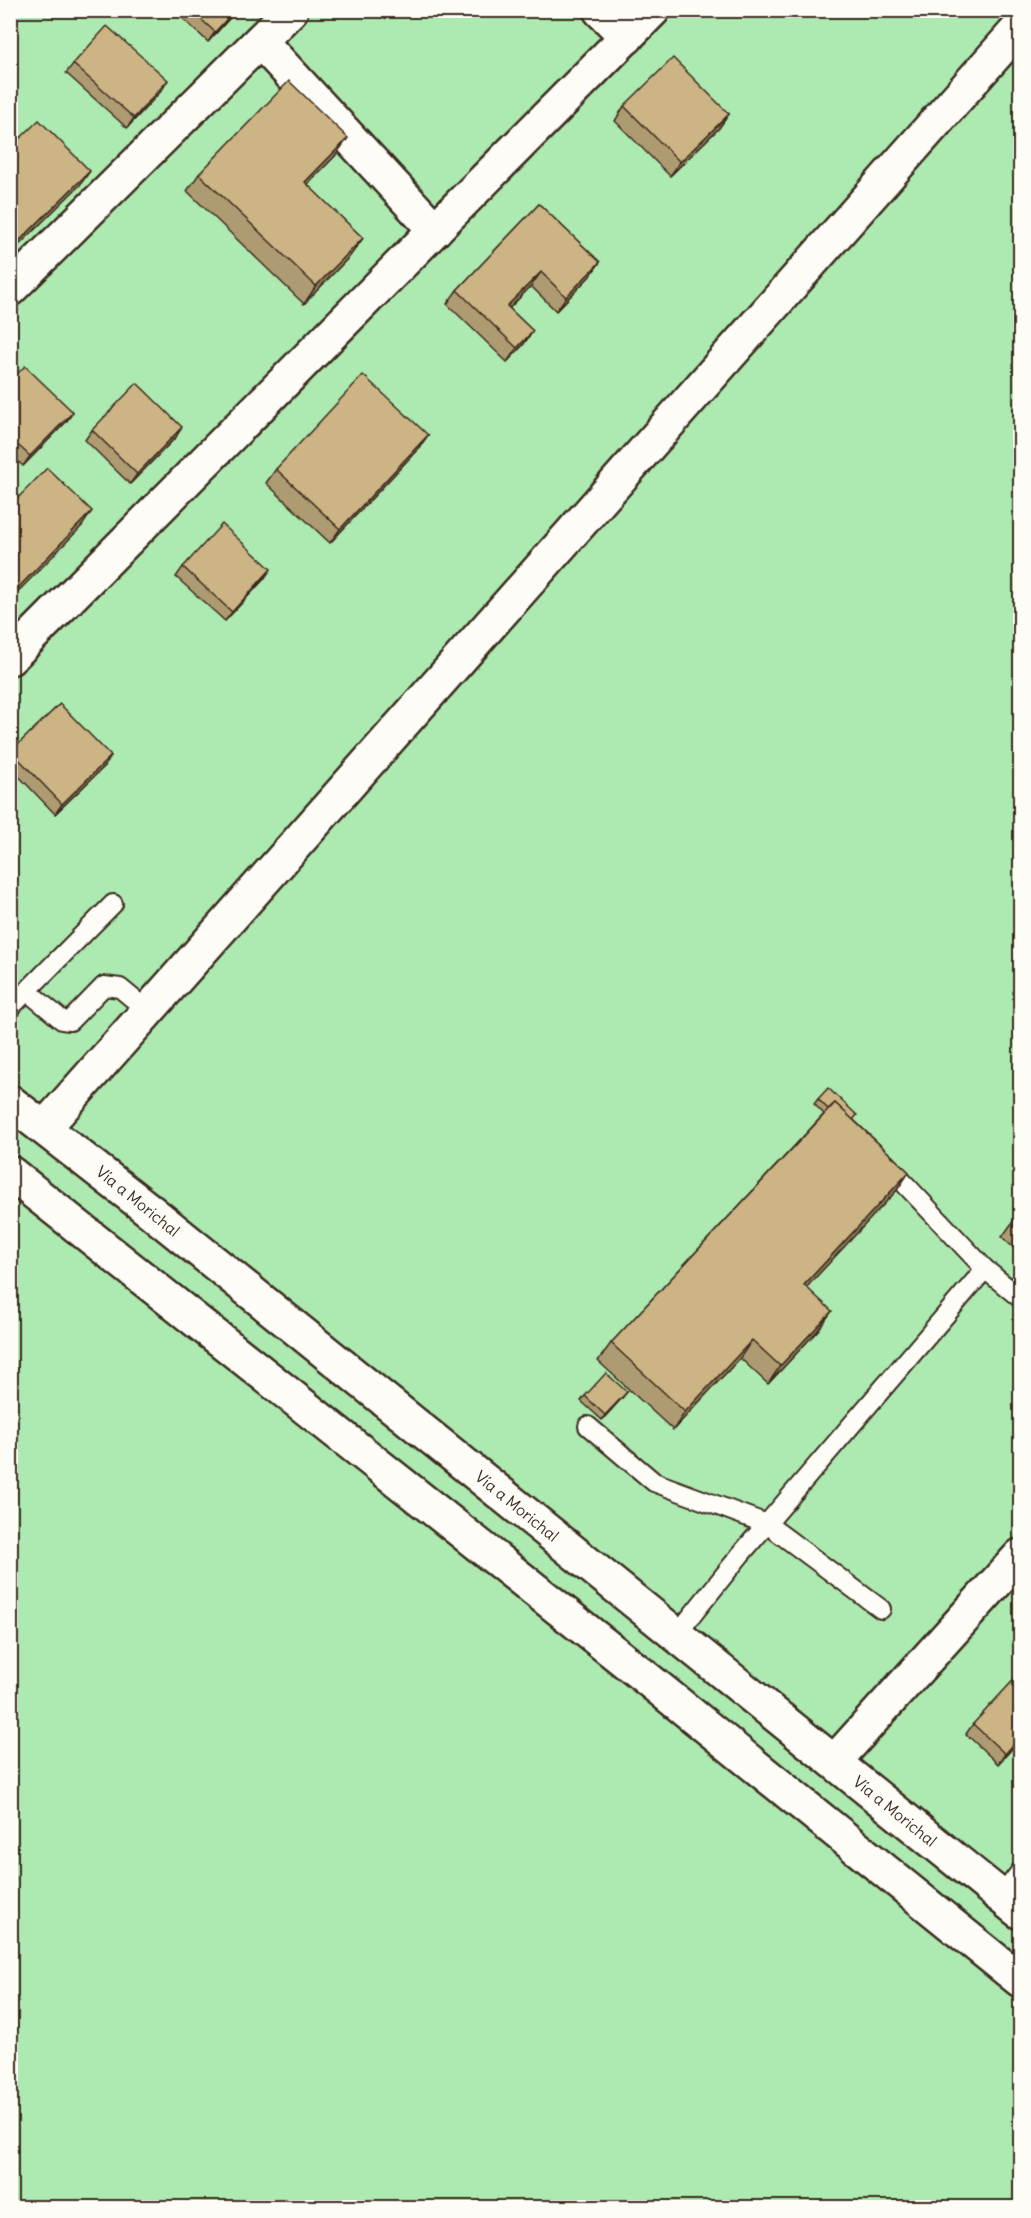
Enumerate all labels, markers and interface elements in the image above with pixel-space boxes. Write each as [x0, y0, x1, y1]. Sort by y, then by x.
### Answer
street label: Vía a Morichal [92, 1161, 184, 1241]
street label: Vía a Morichal [471, 1466, 563, 1546]
street label: Vía a Morichal [849, 1771, 941, 1851]

